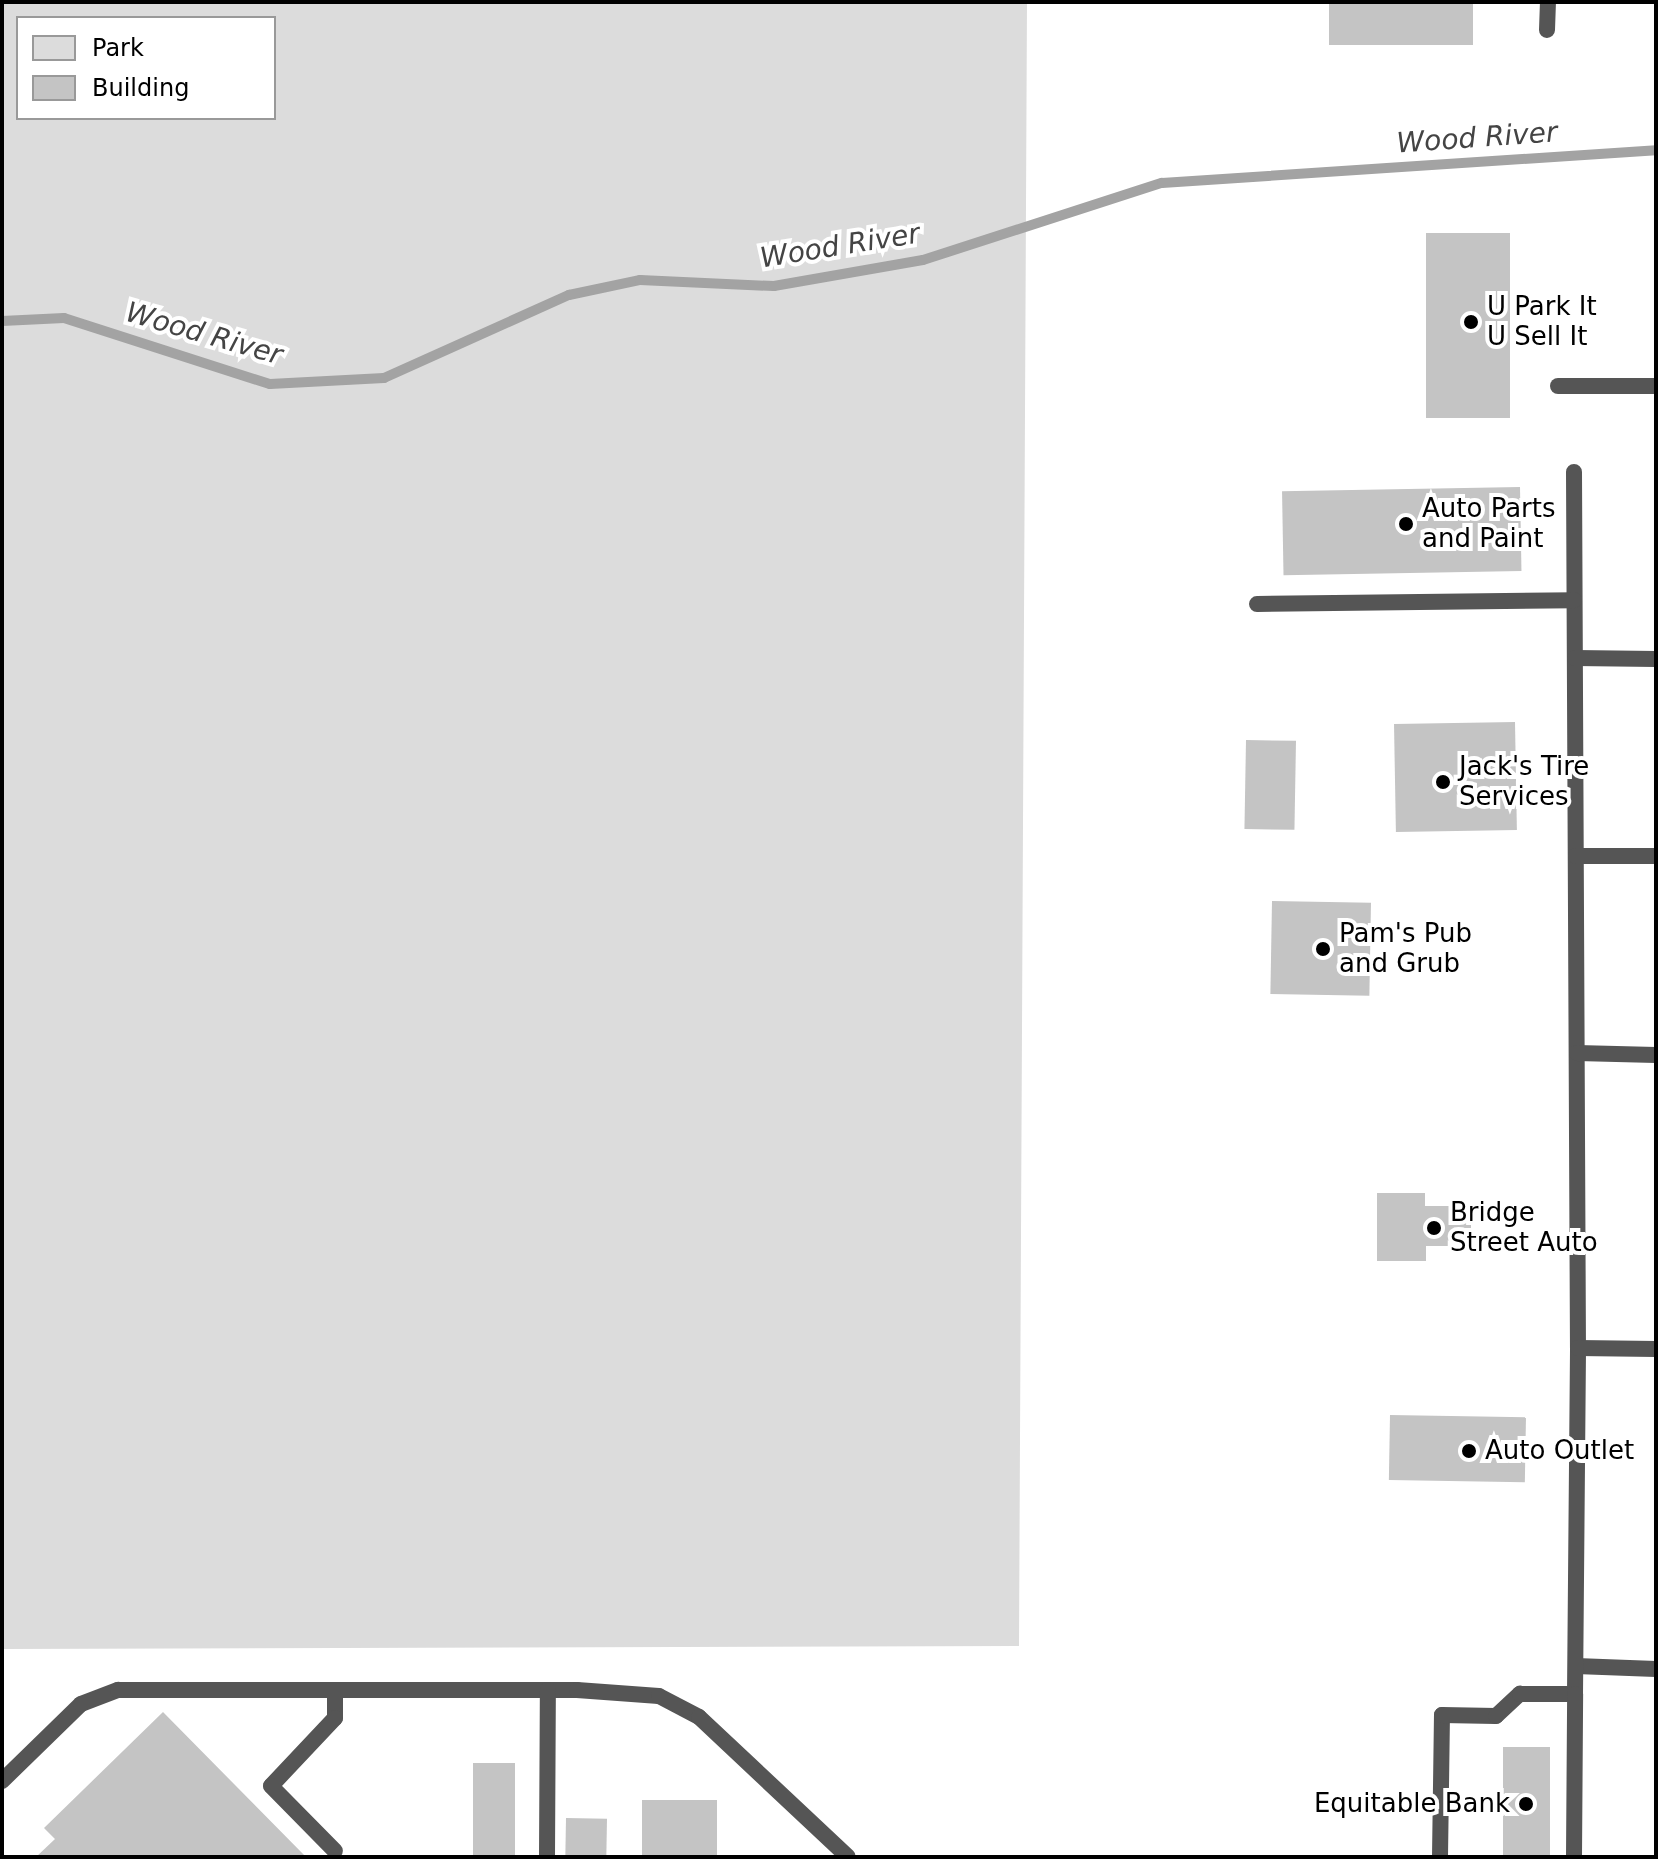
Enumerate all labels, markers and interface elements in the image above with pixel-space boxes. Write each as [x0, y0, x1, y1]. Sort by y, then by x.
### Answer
legend [16, 16, 276, 120]
text: Park [92, 34, 144, 62]
text: Building [92, 74, 189, 102]
water label: Wood River [1395, 116, 1559, 160]
water label: Wood River [758, 217, 922, 275]
place label: U Park It U Sell It [1487, 291, 1597, 352]
water label: Wood River [122, 296, 286, 372]
marker: U Park It U Sell It [1462, 313, 1480, 331]
place label: Auto Parts and Paint [1422, 493, 1556, 554]
marker: Auto Parts and Paint [1397, 515, 1415, 533]
place label: Jack's Tire Services [1459, 751, 1589, 812]
marker: Jack's Tire Services [1434, 773, 1452, 791]
place label: Pam's Pub and Grub [1339, 918, 1472, 980]
marker: Pam's Pub and Grub [1314, 940, 1332, 958]
place label: Bridge Street Auto [1450, 1197, 1598, 1258]
marker: Bridge Street Auto [1425, 1219, 1443, 1237]
place label: Auto Outlet [1485, 1435, 1634, 1467]
marker: Auto Outlet [1460, 1442, 1478, 1460]
place label: Equitable Bank [1314, 1788, 1510, 1820]
marker: Equitable Bank [1517, 1795, 1535, 1813]

